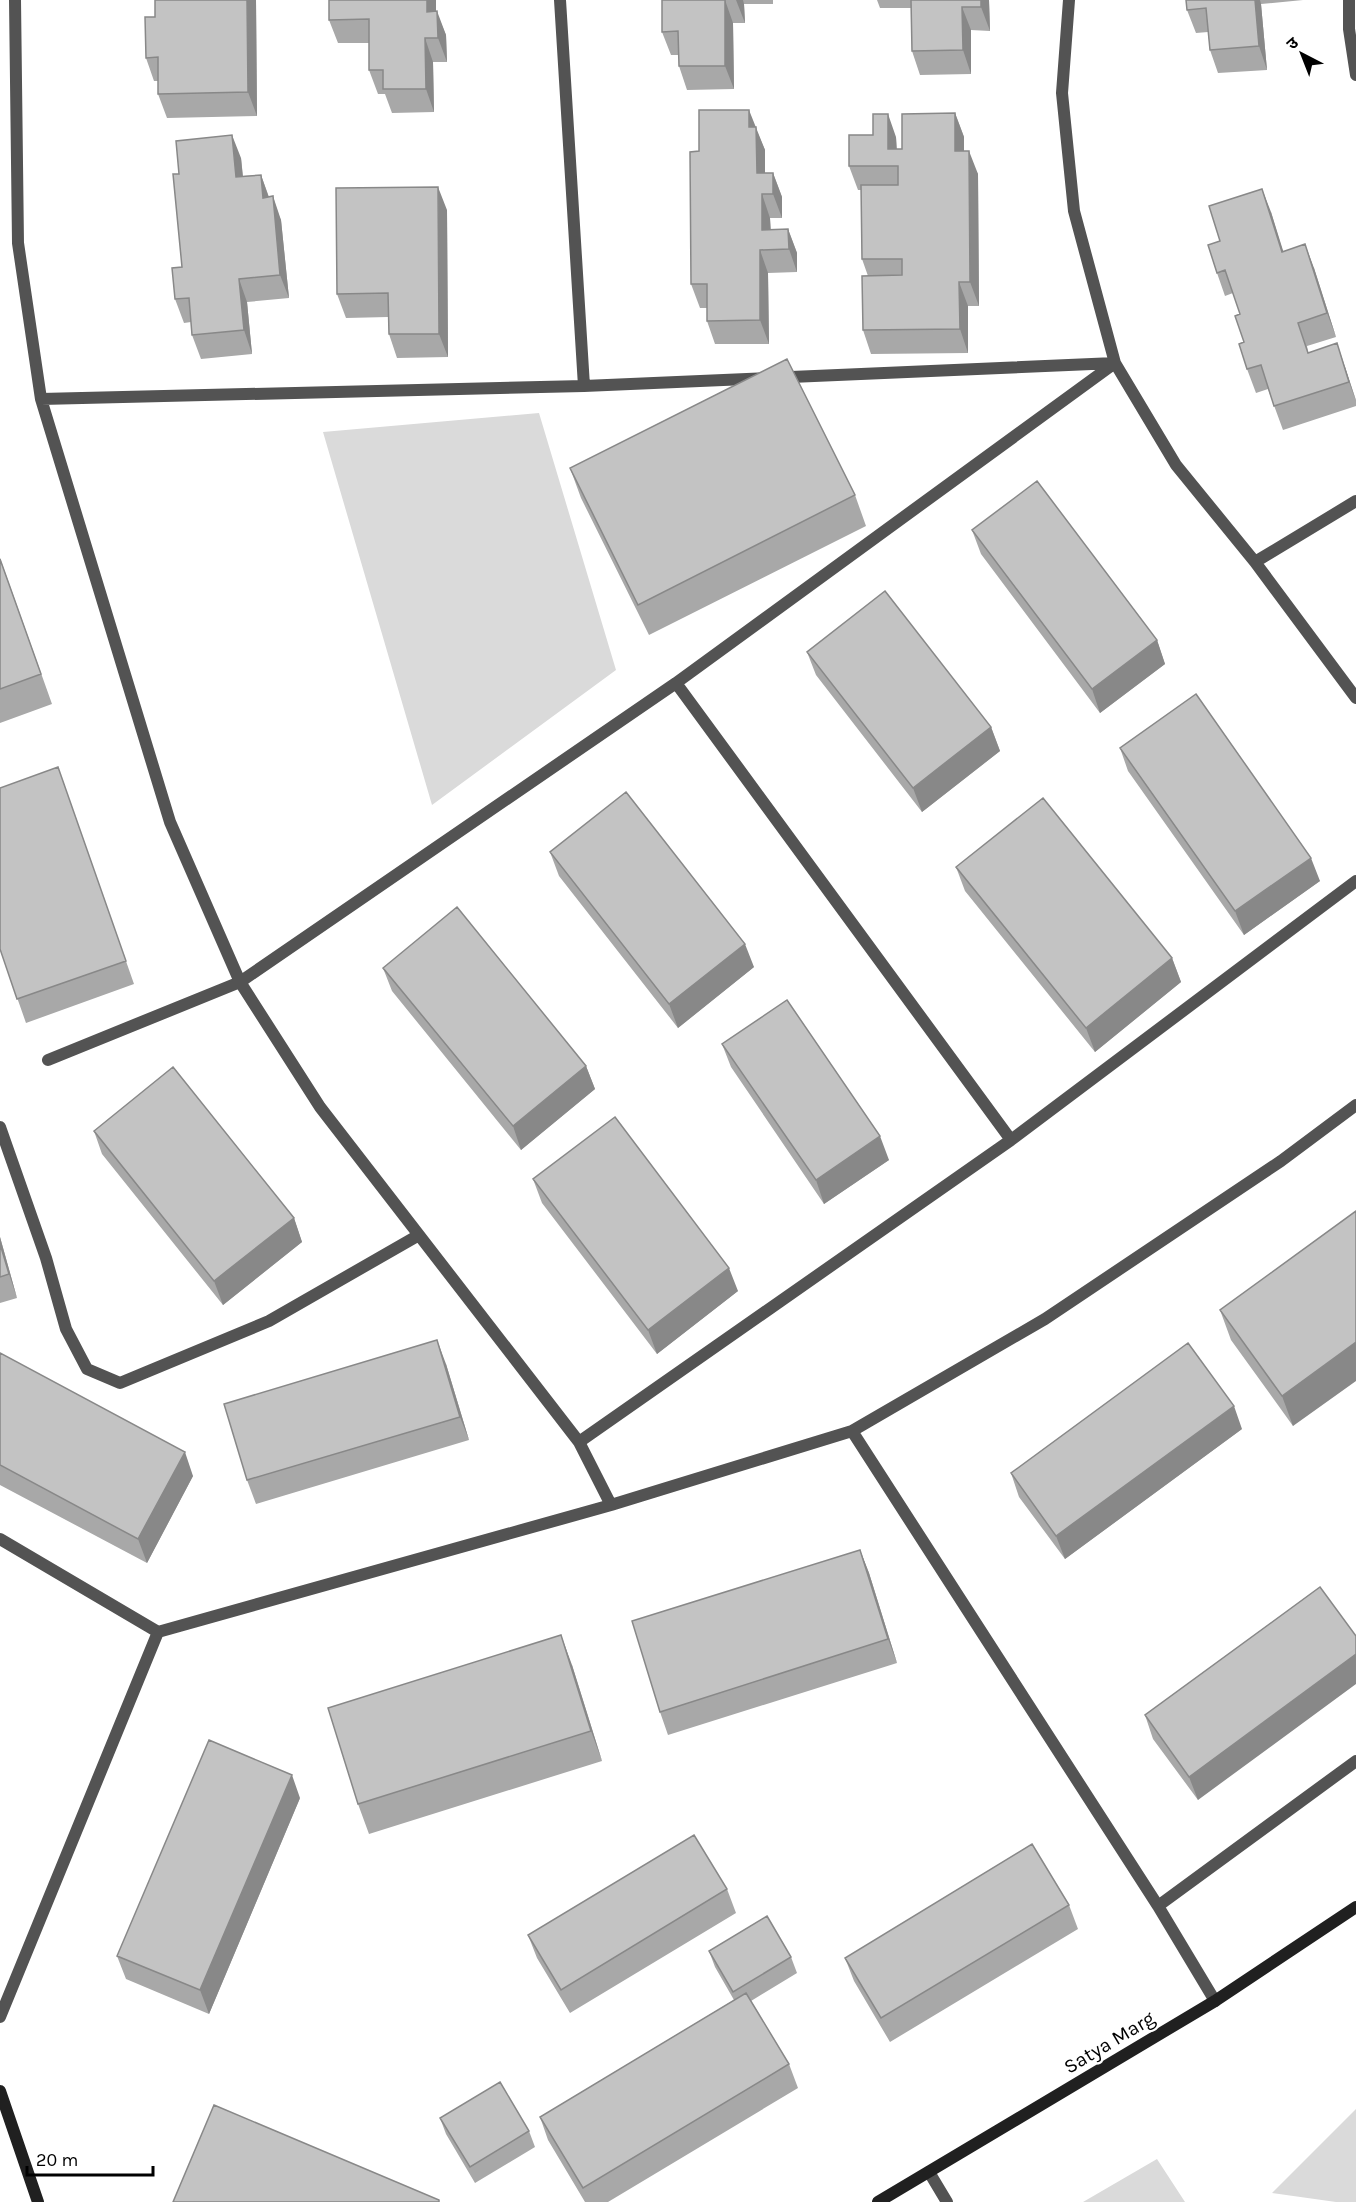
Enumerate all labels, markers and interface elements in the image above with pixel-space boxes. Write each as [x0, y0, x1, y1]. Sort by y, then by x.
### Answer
north arrow [1272, 24, 1332, 84]
text: उ [1282, 33, 1303, 53]
street label: Satya Marg [1060, 2006, 1159, 2079]
scale bar [27, 2139, 153, 2177]
text: 20 m [36, 2149, 78, 2171]

